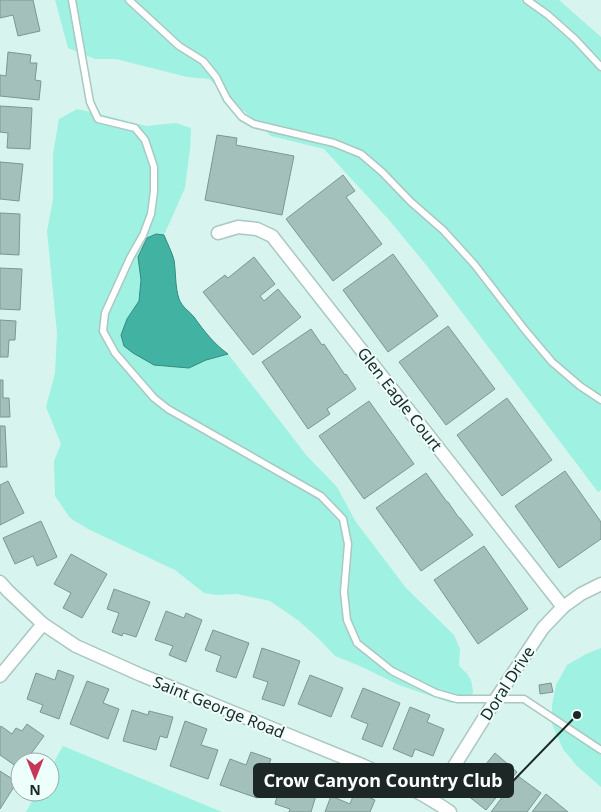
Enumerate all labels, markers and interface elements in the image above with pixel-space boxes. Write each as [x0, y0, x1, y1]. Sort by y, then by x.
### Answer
street label: Glen Eagle Court [353, 343, 448, 456]
street label: Doral Drive [475, 642, 539, 724]
street label: Saint George Road [150, 671, 288, 743]
north arrow [10, 752, 60, 802]
callout: Crow Canyon Country Club [254, 764, 513, 797]
text: Crow Canyon Country Club [263, 768, 503, 792]
text: N [29, 781, 41, 800]

